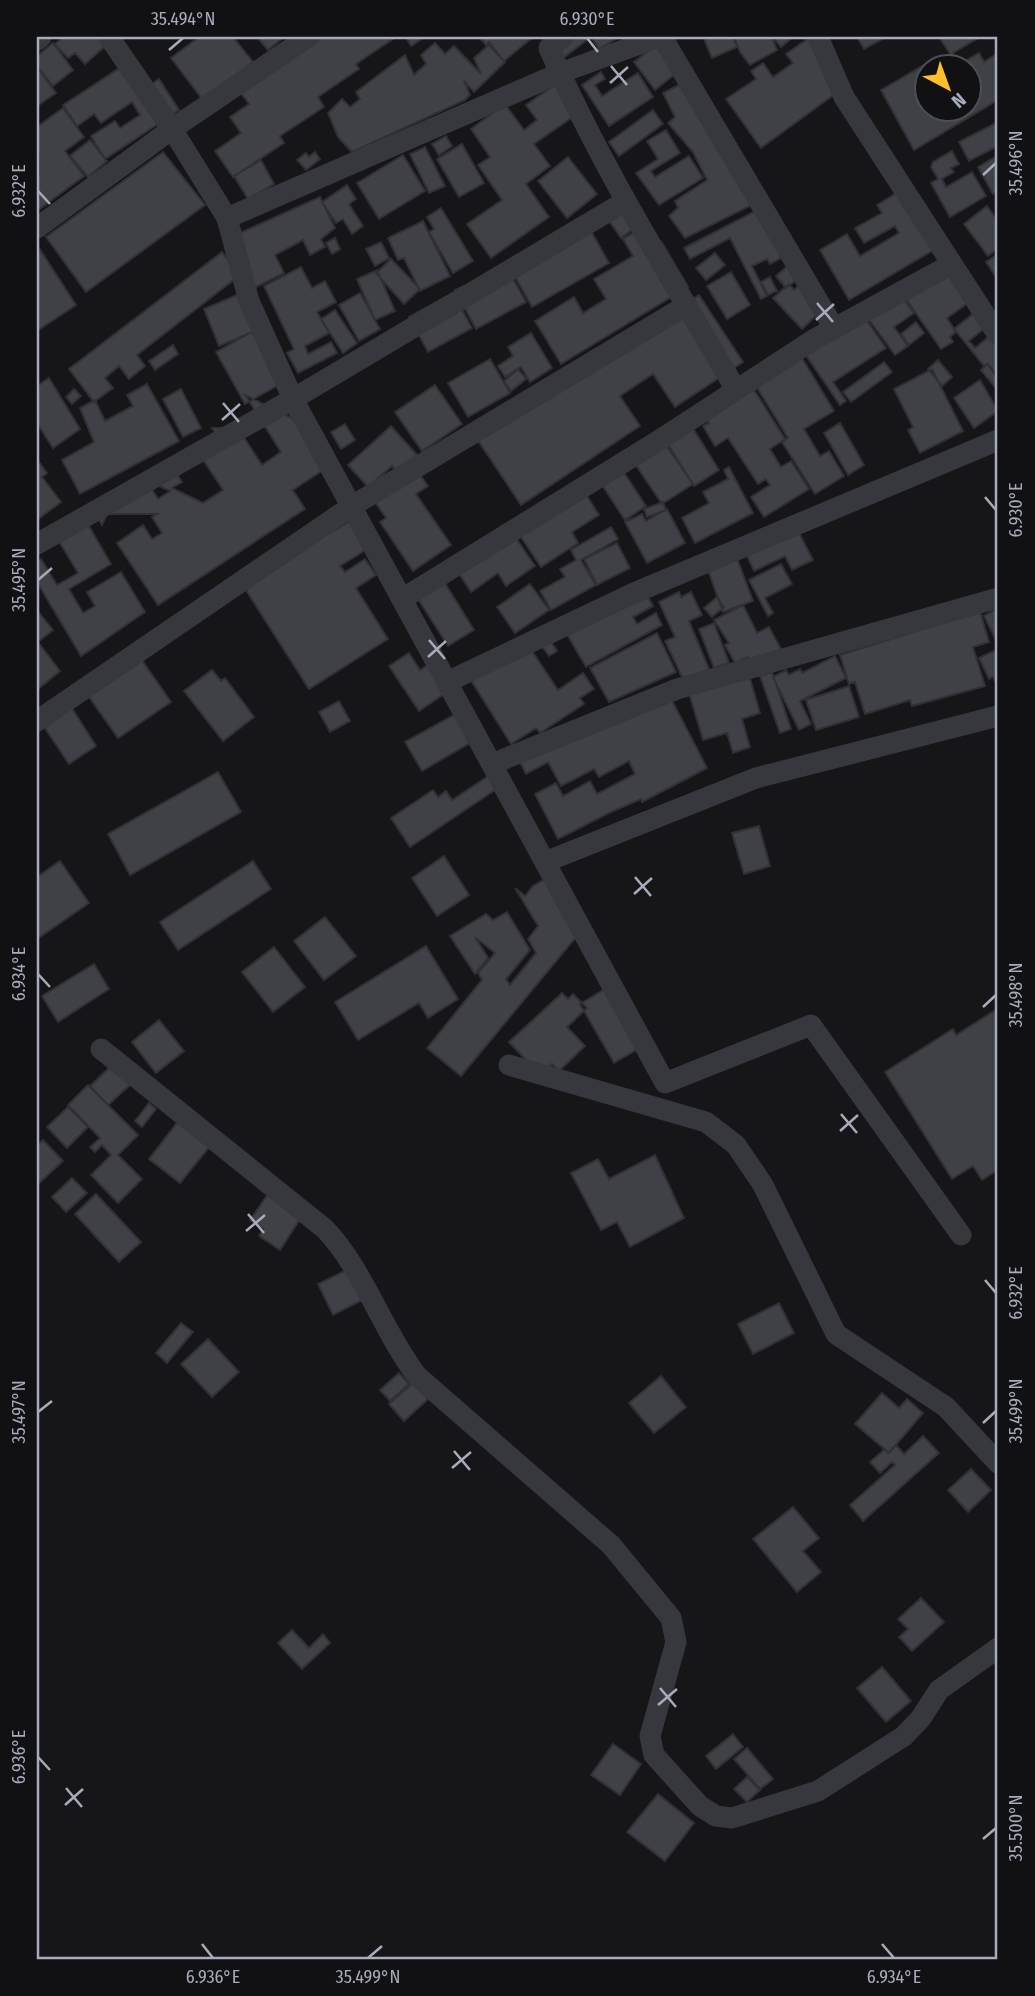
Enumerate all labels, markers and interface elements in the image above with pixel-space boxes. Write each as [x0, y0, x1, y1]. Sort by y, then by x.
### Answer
text: 35.494°N [151, 8, 215, 30]
text: 6.930°E [559, 8, 615, 30]
north arrow [912, 52, 982, 122]
text: N [947, 88, 971, 113]
text: 35.496°N [1005, 131, 1027, 195]
text: 6.932°E [8, 164, 30, 218]
text: 6.930°E [1005, 482, 1027, 538]
text: 35.495°N [8, 548, 30, 612]
text: 6.934°E [8, 947, 30, 1001]
text: 35.498°N [1005, 962, 1027, 1028]
text: 6.932°E [1005, 1266, 1027, 1320]
text: 35.499°N [1005, 1379, 1027, 1443]
text: 35.497°N [8, 1380, 30, 1444]
text: 6.936°E [8, 1730, 30, 1784]
text: 35.500°N [1005, 1795, 1027, 1861]
text: 6.936°E [186, 1966, 240, 1988]
text: 35.499°N [336, 1966, 400, 1988]
text: 6.934°E [867, 1966, 921, 1988]

